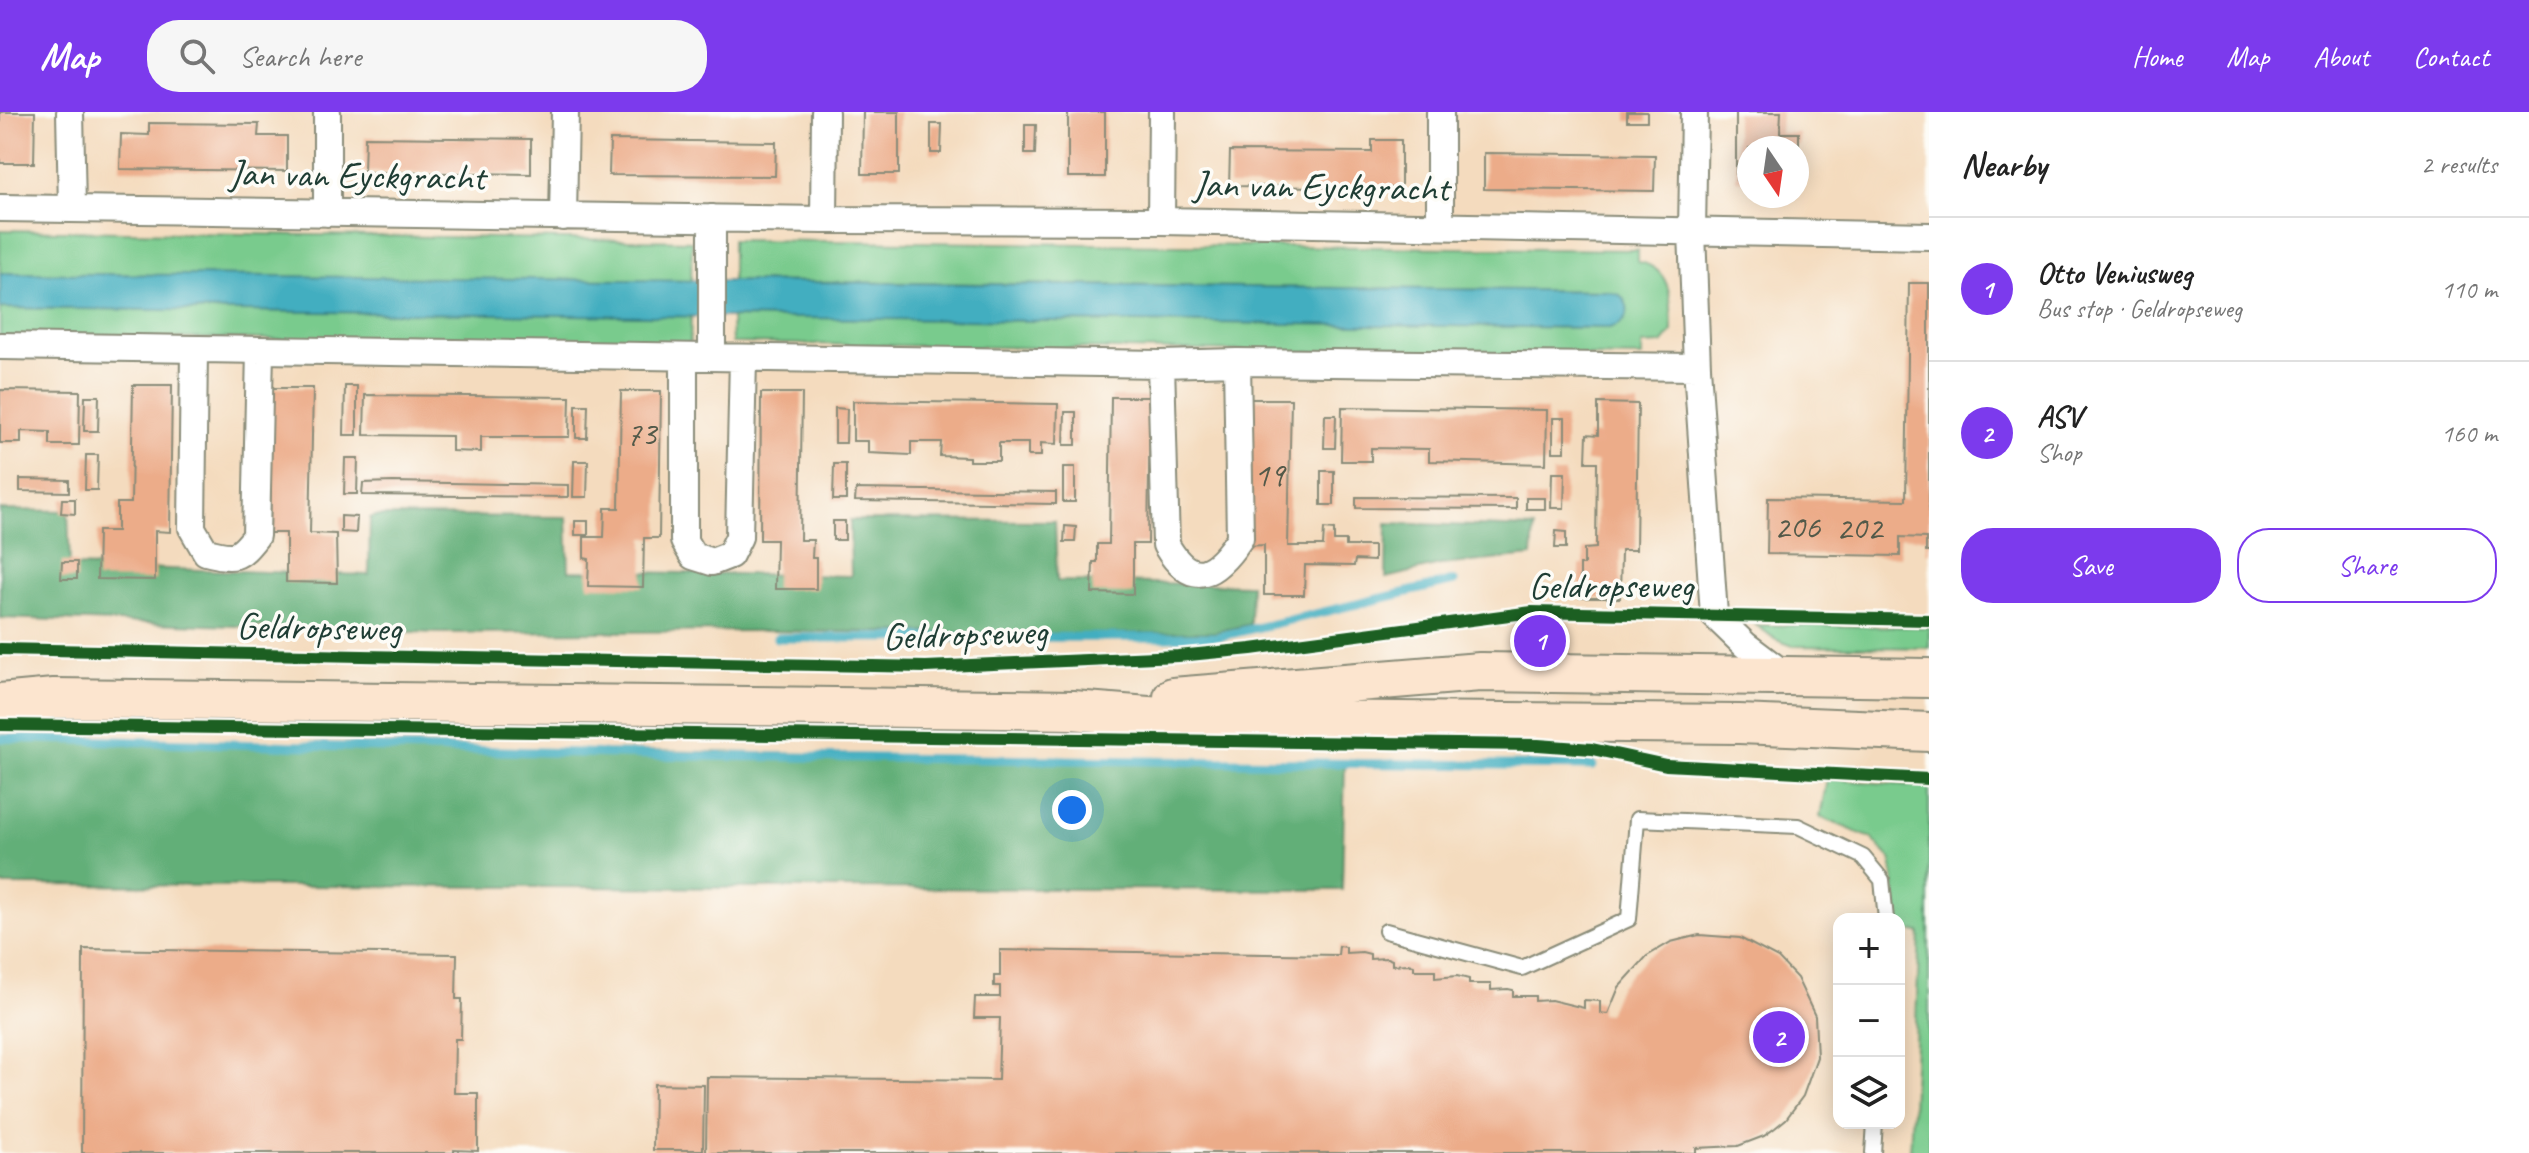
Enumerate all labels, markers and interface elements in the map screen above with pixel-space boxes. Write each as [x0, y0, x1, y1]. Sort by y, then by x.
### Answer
search box [147, 20, 707, 92]
text: Map [40, 33, 99, 80]
icon: search [175, 34, 219, 78]
text: Search here [239, 37, 361, 75]
text: Home [2132, 39, 2182, 74]
text: Map [2226, 39, 2269, 74]
text: About [2313, 39, 2369, 74]
text: Contact [2413, 39, 2489, 74]
north arrow [1737, 136, 1809, 208]
text: Nearby [1961, 143, 2047, 186]
text: 2 results [2421, 148, 2497, 181]
street label: Jan van Eyckgracht [226, 149, 489, 201]
street label: Jan van Eyckgracht [1190, 160, 1453, 212]
text: Otto Veniusweg [2037, 254, 2192, 292]
text: 1 [1981, 273, 1993, 306]
text: 110 m [2441, 273, 2497, 306]
text: Bus stop · Geldropseweg [2037, 292, 2242, 325]
text: ASV [2037, 398, 2082, 436]
house number: 73 [626, 412, 659, 455]
text: 2 [1981, 417, 1993, 450]
text: 160 m [2441, 417, 2497, 450]
text: Shop [2037, 436, 2081, 469]
house number: 19 [1254, 453, 1287, 496]
house number: 206 [1774, 505, 1822, 548]
house number: 202 [1836, 506, 1885, 549]
button: Save [1961, 528, 2221, 603]
button: Share [2237, 528, 2497, 603]
street label: Geldropseweg [1529, 562, 1695, 609]
street label: Geldropseweg [236, 602, 403, 652]
street label: Geldropseweg [882, 608, 1050, 660]
pin: 1 [1514, 611, 1566, 671]
your location [1052, 790, 1092, 830]
map controls [1833, 913, 1905, 1129]
button: + [1833, 913, 1905, 985]
button: − [1833, 985, 1905, 1057]
pin: 2 [1753, 1007, 1805, 1067]
button: layers [1833, 1057, 1905, 1129]

